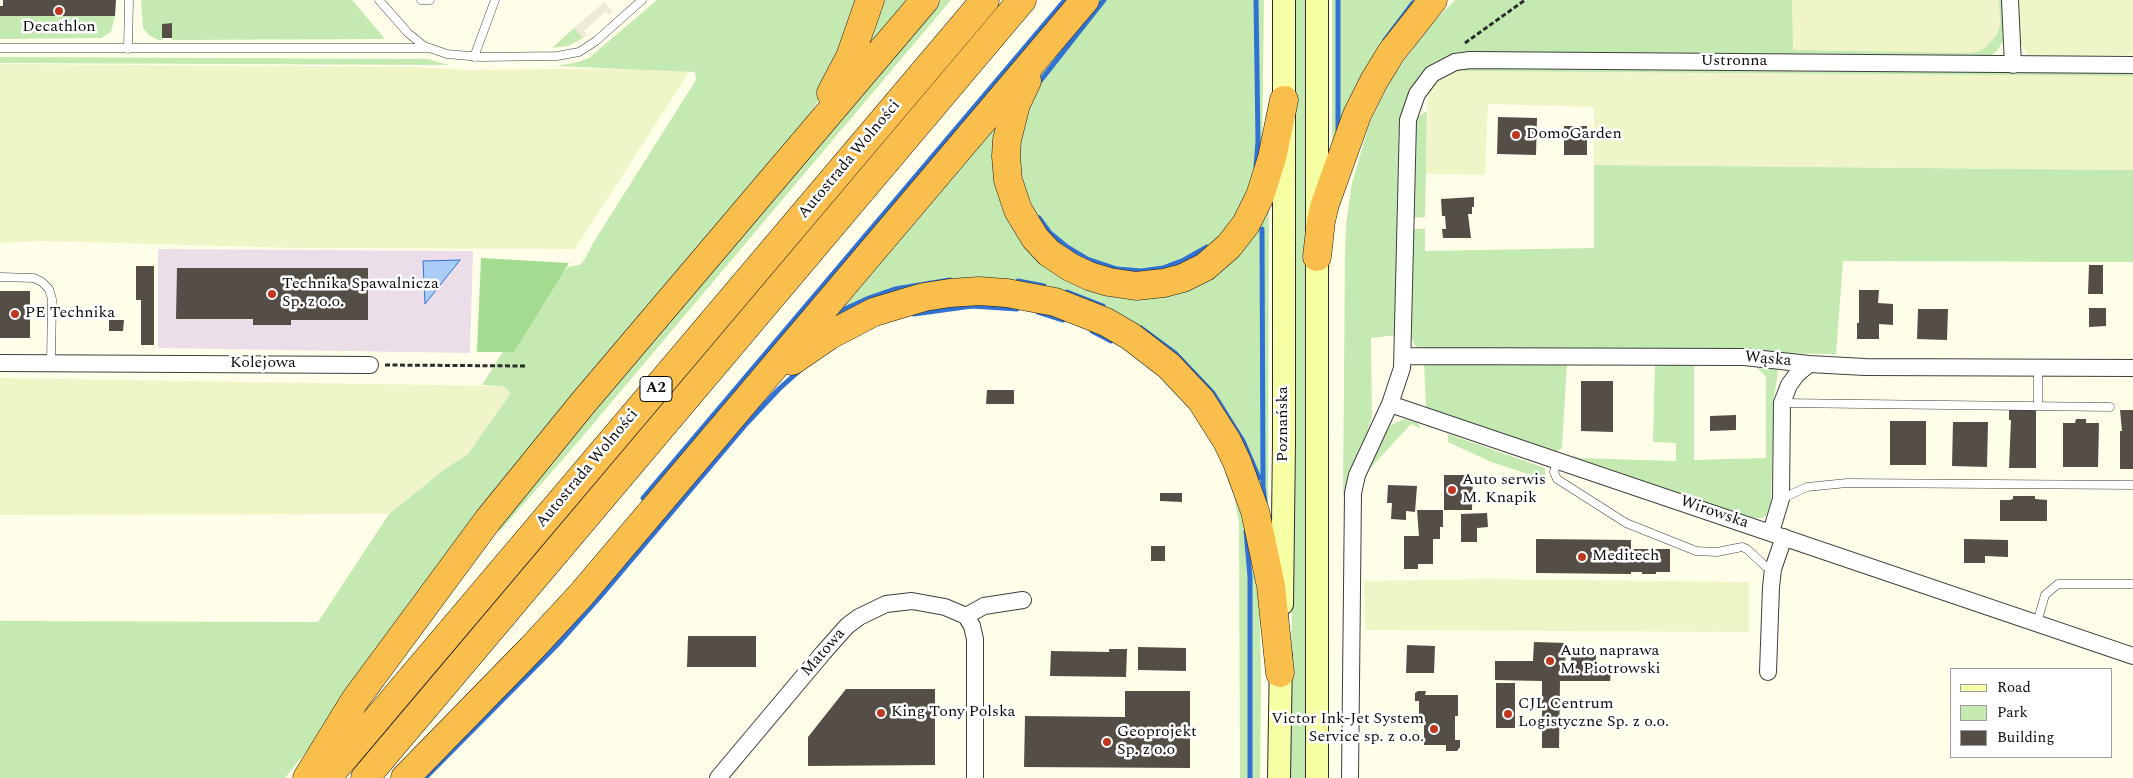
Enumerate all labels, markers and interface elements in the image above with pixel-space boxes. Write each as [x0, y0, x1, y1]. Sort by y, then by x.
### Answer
marker: Decathlon [53, 5, 65, 17]
place label: Decathlon [22, 18, 96, 38]
street label: Ustronna [1701, 52, 1767, 72]
street label: Autostrada Wolności [795, 97, 905, 223]
place label: DomoGarden [1526, 125, 1622, 145]
marker: DomoGarden [1510, 129, 1522, 141]
place label: Technika Spawalnicza Sp. z o.o. [282, 275, 439, 313]
marker: Technika Spawalnicza Sp. z o.o. [266, 288, 278, 300]
place label: PE Technika [25, 304, 115, 324]
marker: PE Technika [9, 308, 21, 320]
street label: Wąska [1744, 348, 1792, 372]
street label: Kolejowa [230, 354, 296, 374]
road number: A2 [640, 376, 672, 402]
street label: Poznańska [1274, 386, 1294, 462]
street label: Autostrada Wolności [533, 406, 643, 532]
place label: Auto serwis M. Knapik [1462, 471, 1546, 509]
marker: Auto serwis M. Knapik [1446, 484, 1458, 496]
street label: Wirowska [1677, 492, 1751, 534]
place label: Meditech [1592, 547, 1659, 567]
marker: Meditech [1576, 551, 1588, 563]
street label: Matowa [798, 625, 850, 681]
place label: Auto naprawa M. Piotrowski [1560, 642, 1661, 680]
marker: Auto naprawa M. Piotrowski [1544, 655, 1556, 667]
legend [1950, 668, 2113, 758]
text: Road [1997, 676, 2031, 699]
place label: CJL Centrum Logistyczne Sp. z o.o. [1518, 695, 1669, 733]
text: Park [1997, 701, 2028, 724]
place label: King Tony Polska [891, 703, 1015, 723]
marker: King Tony Polska [875, 707, 887, 719]
marker: CJL Centrum Logistyczne Sp. z o.o. [1502, 708, 1514, 720]
place label: Victor Ink-Jet System Service sp. z o.o. [1271, 710, 1424, 748]
place label: Geoprojekt Sp. z o.o [1117, 723, 1197, 761]
marker: Victor Ink-Jet System Service sp. z o.o. [1428, 723, 1440, 735]
text: Building [1997, 726, 2054, 749]
marker: Geoprojekt Sp. z o.o [1101, 736, 1113, 748]

